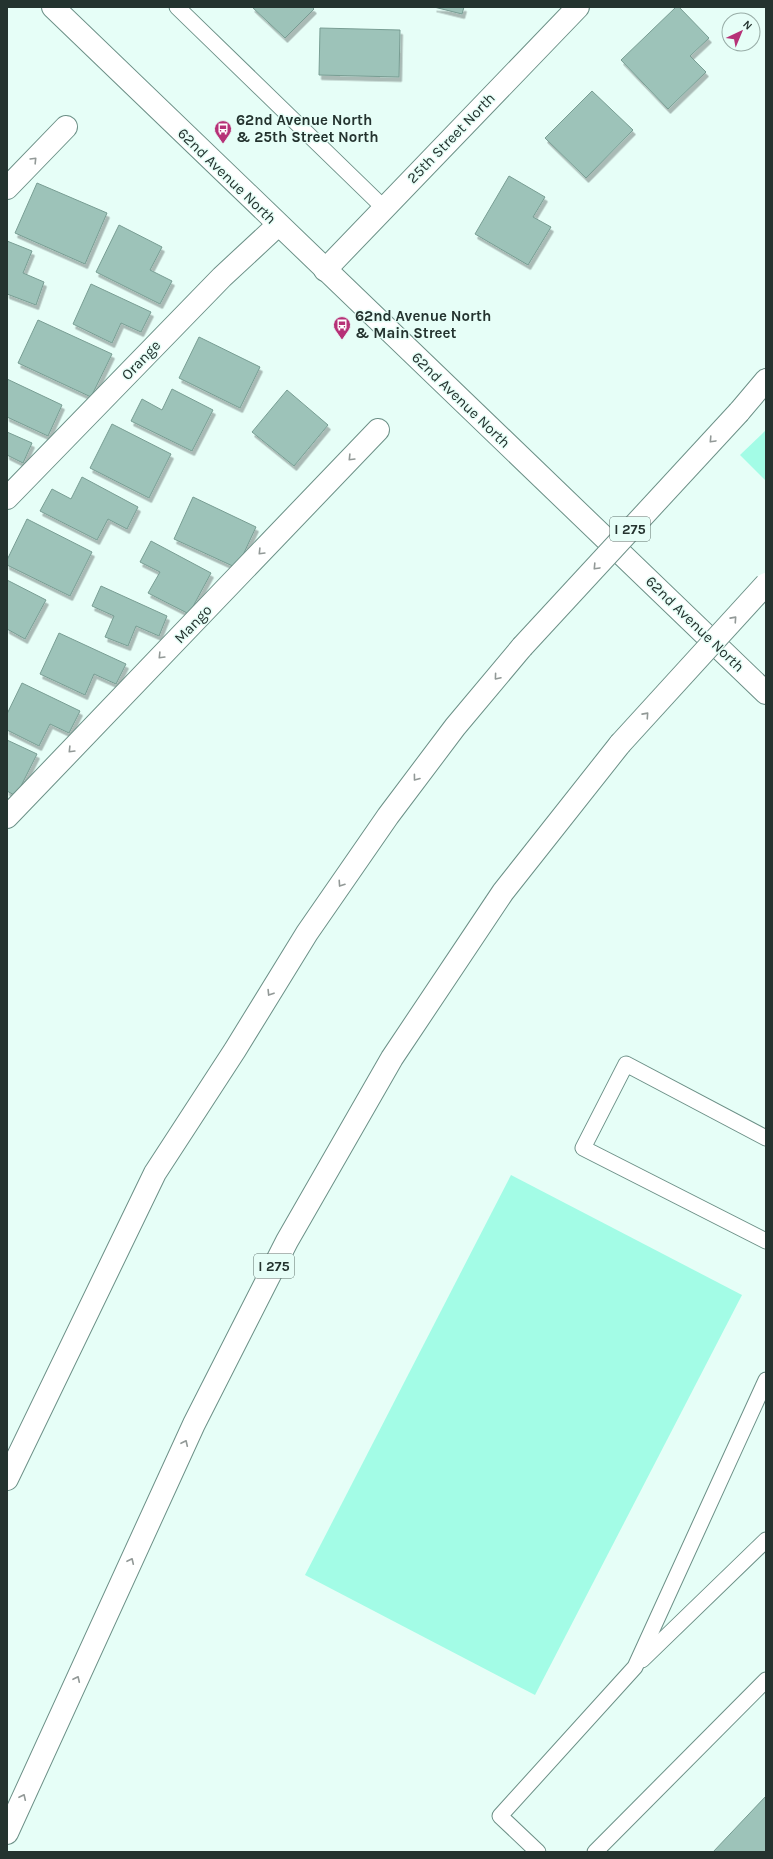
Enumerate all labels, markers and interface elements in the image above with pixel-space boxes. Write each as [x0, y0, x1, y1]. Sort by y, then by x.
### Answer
north arrow [721, 12, 761, 52]
text: N [740, 18, 755, 33]
street label: 25th Street North [403, 89, 499, 187]
place label: 62nd Avenue North & 25th Street North [236, 111, 379, 146]
bus stop icon: 62nd Avenue North & 25th Street North [213, 119, 233, 144]
street label: 62nd Avenue North [174, 124, 280, 228]
one-way arrow [29, 157, 37, 165]
place label: 62nd Avenue North & Main Street [355, 307, 491, 342]
bus stop icon: 62nd Avenue North & Main Street [332, 315, 352, 340]
street label: Orange [118, 336, 164, 384]
street label: 62nd Avenue North [408, 348, 514, 452]
one-way arrow [710, 436, 717, 443]
one-way arrow [348, 453, 356, 461]
road number: I 275 [610, 517, 650, 541]
one-way arrow [258, 547, 266, 555]
one-way arrow [593, 562, 600, 570]
street label: 62nd Avenue North [642, 572, 748, 676]
street label: Mango [170, 601, 216, 647]
one-way arrow [729, 616, 736, 624]
one-way arrow [159, 651, 166, 659]
one-way arrow [495, 672, 502, 679]
one-way arrow [642, 713, 649, 720]
one-way arrow [69, 745, 76, 753]
one-way arrow [414, 774, 421, 781]
one-way arrow [339, 880, 346, 887]
one-way arrow [267, 989, 275, 996]
road number: I 275 [254, 1254, 294, 1278]
one-way arrow [180, 1439, 188, 1447]
one-way arrow [126, 1558, 134, 1565]
one-way arrow [72, 1676, 80, 1684]
one-way arrow [18, 1794, 26, 1802]

